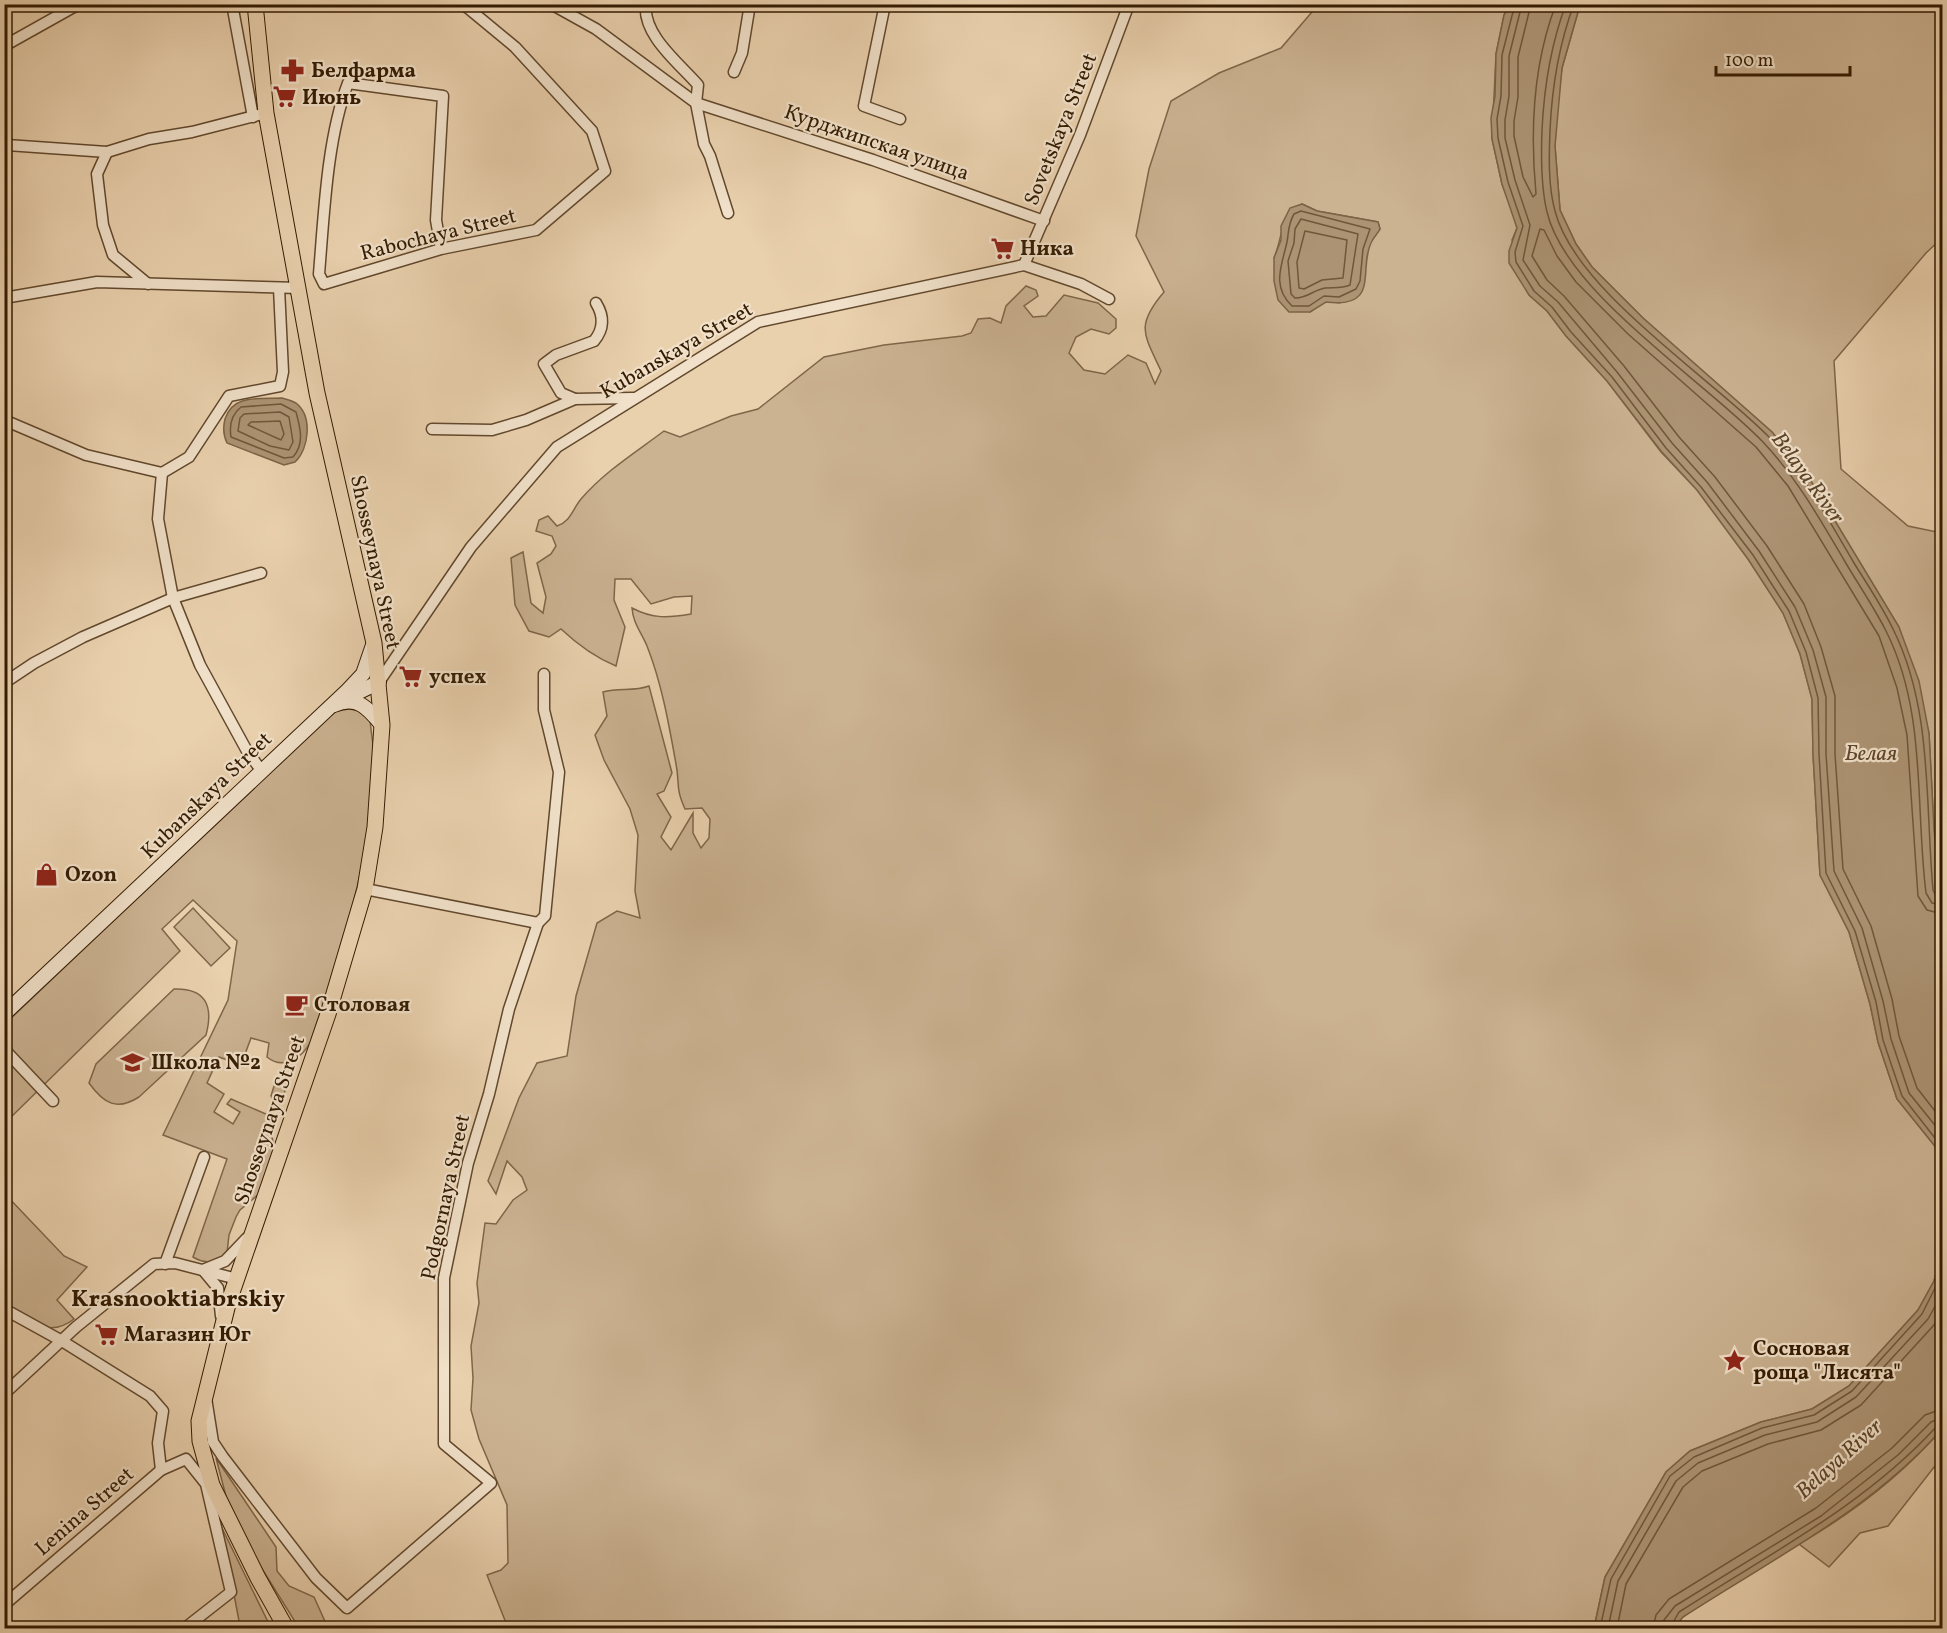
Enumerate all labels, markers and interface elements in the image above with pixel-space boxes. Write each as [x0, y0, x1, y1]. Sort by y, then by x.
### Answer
scale bar [1716, 39, 1850, 77]
street label: Sovetskaya Street [1018, 49, 1105, 210]
text: 100 m [1725, 49, 1774, 74]
pharmacy icon: Белфарма [280, 57, 306, 83]
place label: Белфарма [311, 57, 416, 86]
supermarket icon: Июнь [271, 84, 297, 110]
place label: Июнь [302, 84, 361, 113]
street label: Курджипская улица [780, 98, 973, 189]
street label: Rabochaya Street [357, 202, 519, 269]
supermarket icon: Ника [989, 235, 1015, 261]
place label: Ника [1020, 235, 1074, 264]
street label: Kubanskaya Street [595, 296, 758, 407]
water label: Belaya River [1763, 426, 1851, 531]
street label: Shosseynaya Street [342, 472, 407, 652]
supermarket icon: успех [398, 663, 424, 689]
place label: успех [429, 663, 486, 692]
street label: Kubanskaya Street [135, 726, 279, 866]
water label: Белая [1845, 739, 1897, 770]
shop icon: Ozon [34, 861, 60, 887]
place label: Ozon [65, 861, 117, 890]
cafe icon: Столовая [283, 991, 309, 1017]
place label: Столовая [314, 991, 410, 1020]
street label: Shosseynaya Street [228, 1032, 313, 1209]
school or university icon: Школа №2 [120, 1049, 146, 1075]
place label: Школа №2 [151, 1049, 261, 1078]
street label: Podgornaya Street [415, 1112, 478, 1283]
district label: Krasnooktiabrskiy [71, 1283, 285, 1317]
supermarket icon: Магазин Юг [93, 1321, 119, 1347]
place label: Магазин Юг [124, 1321, 251, 1350]
place label: Сосновая роща "Лисята" [1753, 1335, 1901, 1388]
place icon: Сосновая роща "Лисята" [1722, 1347, 1748, 1373]
water label: Belaya River [1790, 1412, 1890, 1507]
street label: Lenina Street [29, 1461, 141, 1563]

